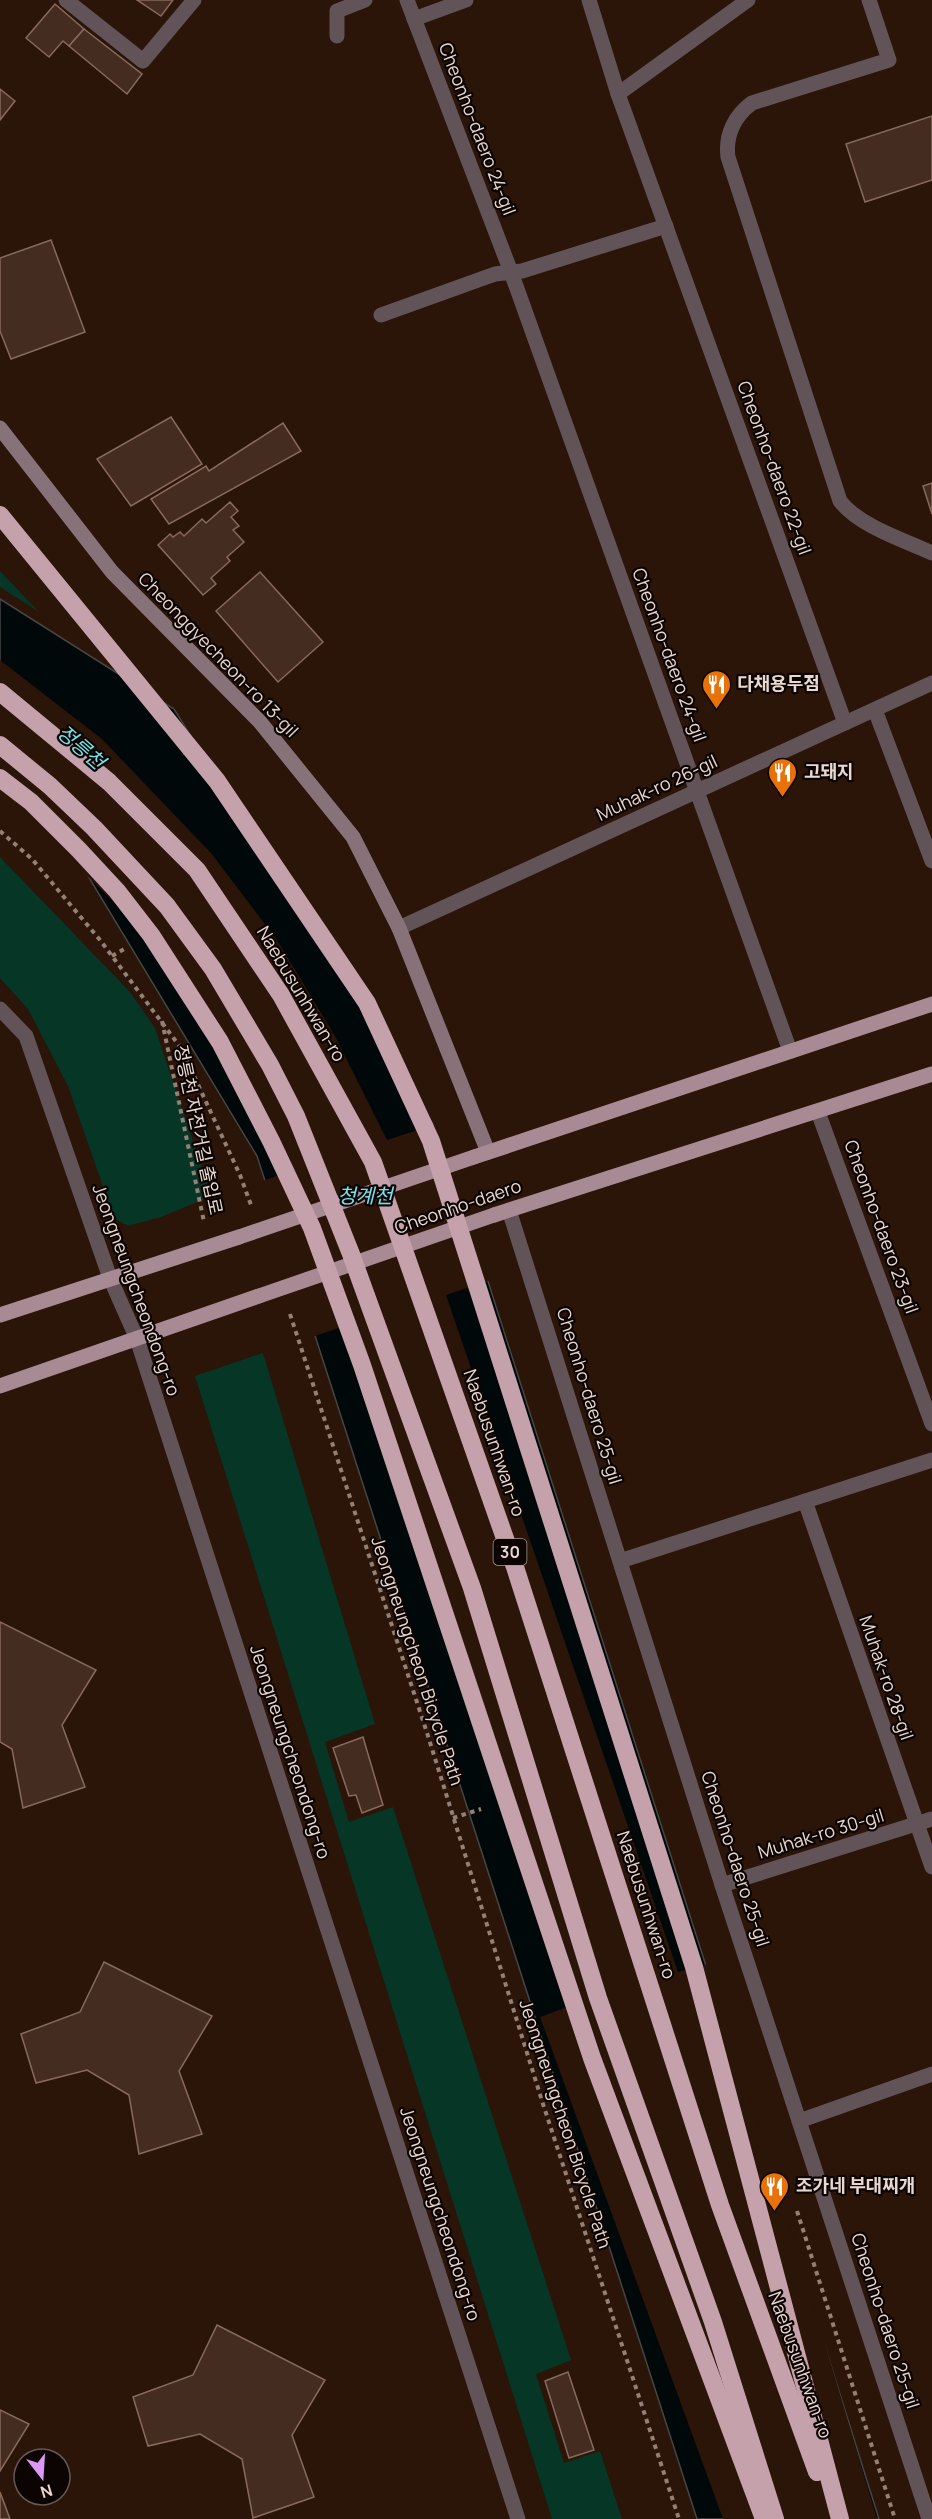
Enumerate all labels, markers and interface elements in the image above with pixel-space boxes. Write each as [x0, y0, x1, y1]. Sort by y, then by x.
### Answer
street label: Cheonho-daero 24-gil [434, 39, 522, 218]
street label: Cheonho-daero 22-gil [732, 377, 818, 558]
street label: Cheonho-daero 24-gil [627, 564, 713, 745]
street label: Cheonggyecheon-ro 13-gil [133, 567, 304, 742]
restaurant icon: 다채용두점 [700, 668, 732, 710]
place label: 다채용두점 [737, 671, 820, 695]
water label: 정릉천 [52, 718, 113, 777]
street label: Muhak-ro 26-gil [592, 749, 721, 826]
restaurant icon: 고돼지 [767, 756, 799, 798]
place label: 고돼지 [804, 759, 854, 783]
street label: Naebusunhwan-ro [252, 921, 352, 1066]
street label: 정릉천 자전거길 출입로 [169, 1043, 229, 1217]
street label: Cheonho-daero 23-gil [839, 1137, 924, 1317]
street label: Cheonho-daero [391, 1173, 524, 1239]
street label: Jeongneungcheondong-ro [87, 1180, 186, 1399]
water label: 청계천 [337, 1182, 395, 1209]
street label: Cheonho-daero 25-gil [552, 1305, 628, 1487]
street label: Naebusunhwan-ro [458, 1366, 531, 1519]
street label: Jeongneungcheon Bicycle Path [366, 1533, 470, 1788]
road number: 30 [494, 1539, 526, 1565]
street label: Muhak-ro 28-gil [854, 1612, 920, 1743]
street label: Jeongneungcheondong-ro [245, 1642, 337, 1862]
street label: Cheonho-daero 25-gil [696, 1768, 776, 1950]
street label: Muhak-ro 30-gil [755, 1802, 887, 1864]
street label: Naebusunhwan-ro [612, 1828, 682, 1982]
street label: Jeongneungcheon Bicycle Path [514, 1996, 618, 2251]
street label: Jeongneungcheondong-ro [395, 2104, 487, 2324]
restaurant icon: 조가네 부대찌개 [759, 2170, 791, 2212]
place label: 조가네 부대찌개 [796, 2173, 916, 2197]
street label: Cheonho-daero 25-gil [846, 2230, 926, 2412]
street label: Naebusunhwan-ro [763, 2288, 839, 2441]
north arrow [12, 2447, 72, 2507]
text: N [38, 2479, 55, 2504]

